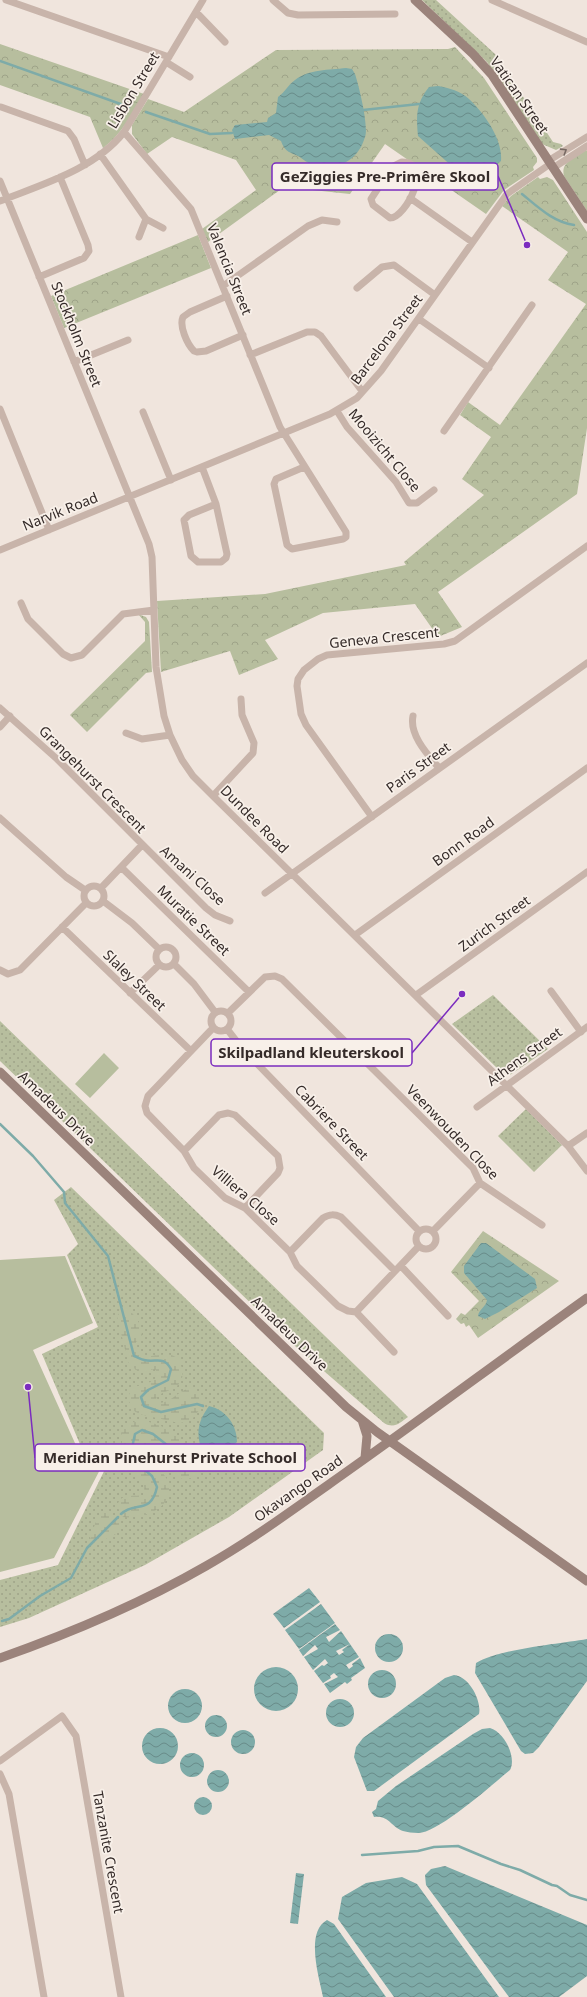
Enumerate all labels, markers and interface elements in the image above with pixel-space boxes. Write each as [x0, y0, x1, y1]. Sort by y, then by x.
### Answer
street label: Lisbon Street [103, 48, 163, 132]
street label: Vatican Street [486, 52, 554, 138]
one-way arrow [560, 148, 567, 156]
callout: GeZiggies Pre-Primêre Skool [272, 163, 498, 190]
text: GeZiggies Pre-Primêre Skool [280, 166, 490, 186]
street label: Valencia Street [203, 220, 257, 318]
street label: Stockholm Street [47, 279, 107, 389]
street label: Barcelona Street [346, 290, 426, 388]
street label: Mooizicht Close [345, 404, 425, 496]
street label: Narvik Road [19, 487, 101, 535]
street label: Geneva Crescent [328, 622, 440, 652]
street label: Grangehurst Crescent [35, 721, 151, 837]
street label: Paris Street [382, 737, 454, 797]
street label: Dundee Road [217, 781, 293, 857]
street label: Bonn Road [428, 812, 498, 870]
street label: Amani Close [156, 841, 230, 909]
street label: Muratie Street [154, 881, 234, 959]
street label: Zurich Street [454, 891, 534, 955]
street label: Slaley Street [100, 945, 170, 1015]
street label: Athens Street [483, 1022, 565, 1090]
callout: Skilpadland kleuterskool [211, 1039, 412, 1066]
text: Skilpadland kleuterskool [218, 1042, 404, 1062]
street label: Amadeus Drive [14, 1066, 100, 1150]
street label: Cabriere Street [291, 1080, 373, 1164]
street label: Veenwouden Close [403, 1080, 503, 1184]
street label: Villiera Close [208, 1161, 284, 1229]
street label: Amadeus Drive [247, 1291, 333, 1375]
callout: Meridian Pinehurst Private School [35, 1444, 305, 1471]
text: Meridian Pinehurst Private School [43, 1447, 297, 1467]
street label: Okavango Road [250, 1450, 346, 1526]
street label: Tanzanite Crescent [89, 1789, 129, 1915]

